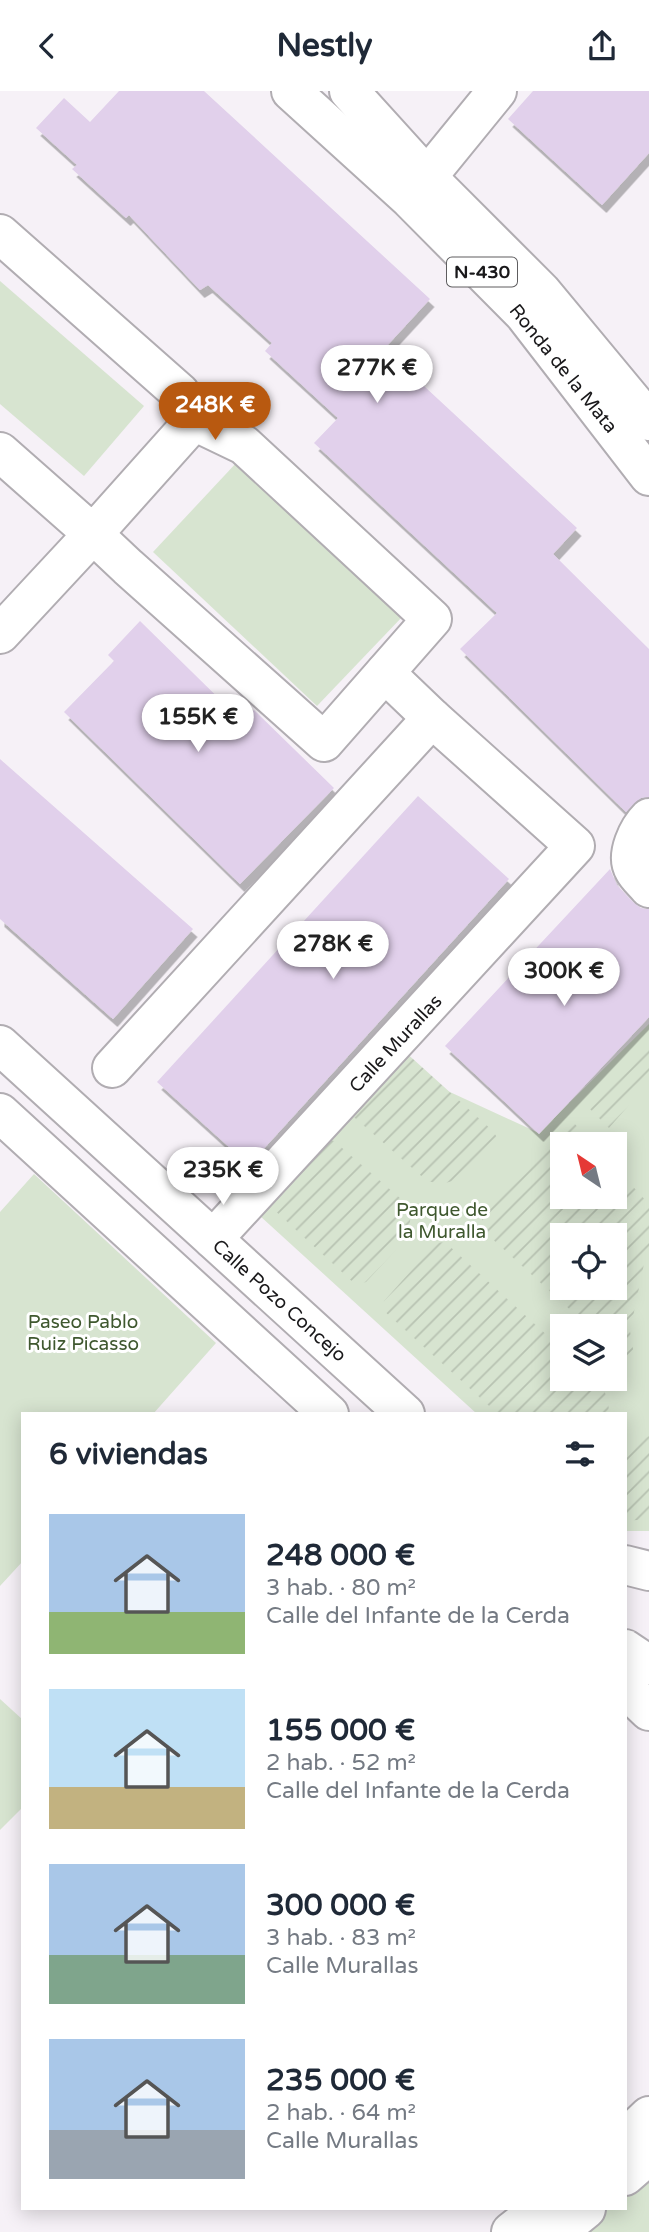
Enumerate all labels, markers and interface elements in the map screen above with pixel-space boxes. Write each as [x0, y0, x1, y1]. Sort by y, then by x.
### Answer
icon: back [28, 27, 66, 65]
text: Nestly [277, 27, 372, 65]
icon: share [583, 27, 621, 65]
road number: N-430 [447, 257, 517, 287]
street label: Ronda de la Mata [505, 300, 622, 437]
pin: 277K € [320, 345, 434, 405]
text: 277K € [337, 354, 417, 382]
pin: 248K € [158, 383, 272, 442]
text: 248K € [175, 391, 255, 419]
pin: 155K € [141, 695, 255, 754]
text: 155K € [158, 703, 238, 731]
pin: 278K € [276, 921, 390, 981]
text: 278K € [293, 930, 373, 958]
pin: 300K € [507, 949, 621, 1008]
text: 300K € [524, 957, 604, 985]
street label: Calle Murallas [345, 990, 447, 1097]
north arrow [550, 1132, 626, 1209]
map controls [550, 1132, 627, 1391]
pin: 235K € [166, 1147, 280, 1207]
text: 235K € [183, 1156, 263, 1184]
park label: Parque de la Muralla [396, 1199, 488, 1243]
button: locate [550, 1223, 627, 1300]
street label: Calle Pozo Concejo [208, 1235, 351, 1367]
park label: Paseo Pablo Ruiz Picasso [27, 1311, 139, 1355]
button: layers [550, 1314, 627, 1391]
icon: filters [561, 1435, 599, 1473]
text: 6 viviendas [49, 1436, 208, 1473]
text: 248 000 € [266, 1537, 415, 1574]
icon: home [105, 1542, 189, 1626]
text: 3 hab. · 80 m² [266, 1574, 416, 1602]
text: Calle del Infante de la Cerda [266, 1602, 570, 1630]
text: 155 000 € [266, 1712, 415, 1749]
icon: home [105, 1717, 189, 1801]
text: 2 hab. · 52 m² [266, 1749, 416, 1777]
text: Calle del Infante de la Cerda [266, 1777, 570, 1805]
text: 300 000 € [266, 1887, 415, 1924]
icon: home [105, 1892, 189, 1976]
text: 3 hab. · 83 m² [266, 1924, 416, 1952]
text: Calle Murallas [266, 1952, 418, 1980]
text: 235 000 € [266, 2062, 415, 2099]
icon: home [105, 2067, 189, 2151]
text: 2 hab. · 64 m² [266, 2099, 416, 2127]
text: Calle Murallas [266, 2127, 418, 2155]

